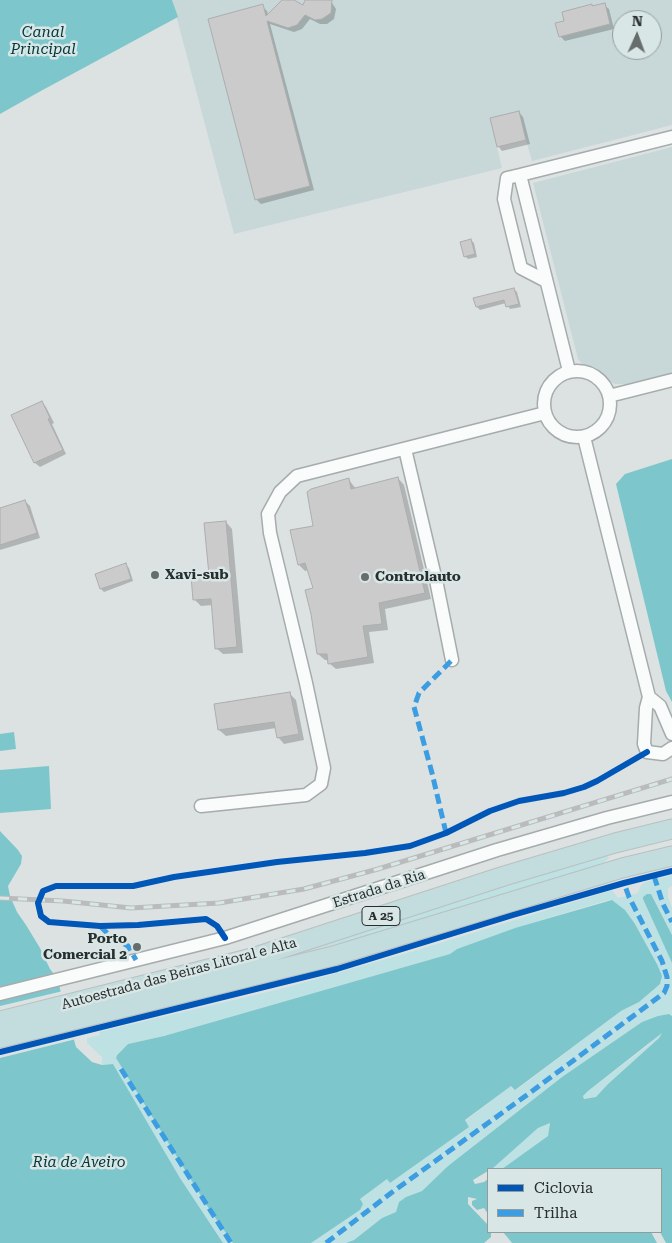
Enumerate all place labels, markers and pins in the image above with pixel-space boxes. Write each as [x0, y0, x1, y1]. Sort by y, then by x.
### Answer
place label: Xavi-sub [165, 567, 229, 583]
marker: Xavi-sub [149, 569, 161, 581]
place label: Controlauto [375, 569, 461, 585]
marker: Controlauto [359, 571, 371, 583]
place label: Porto Comercial 2 [43, 931, 127, 964]
marker: Porto Comercial 2 [131, 941, 143, 953]

